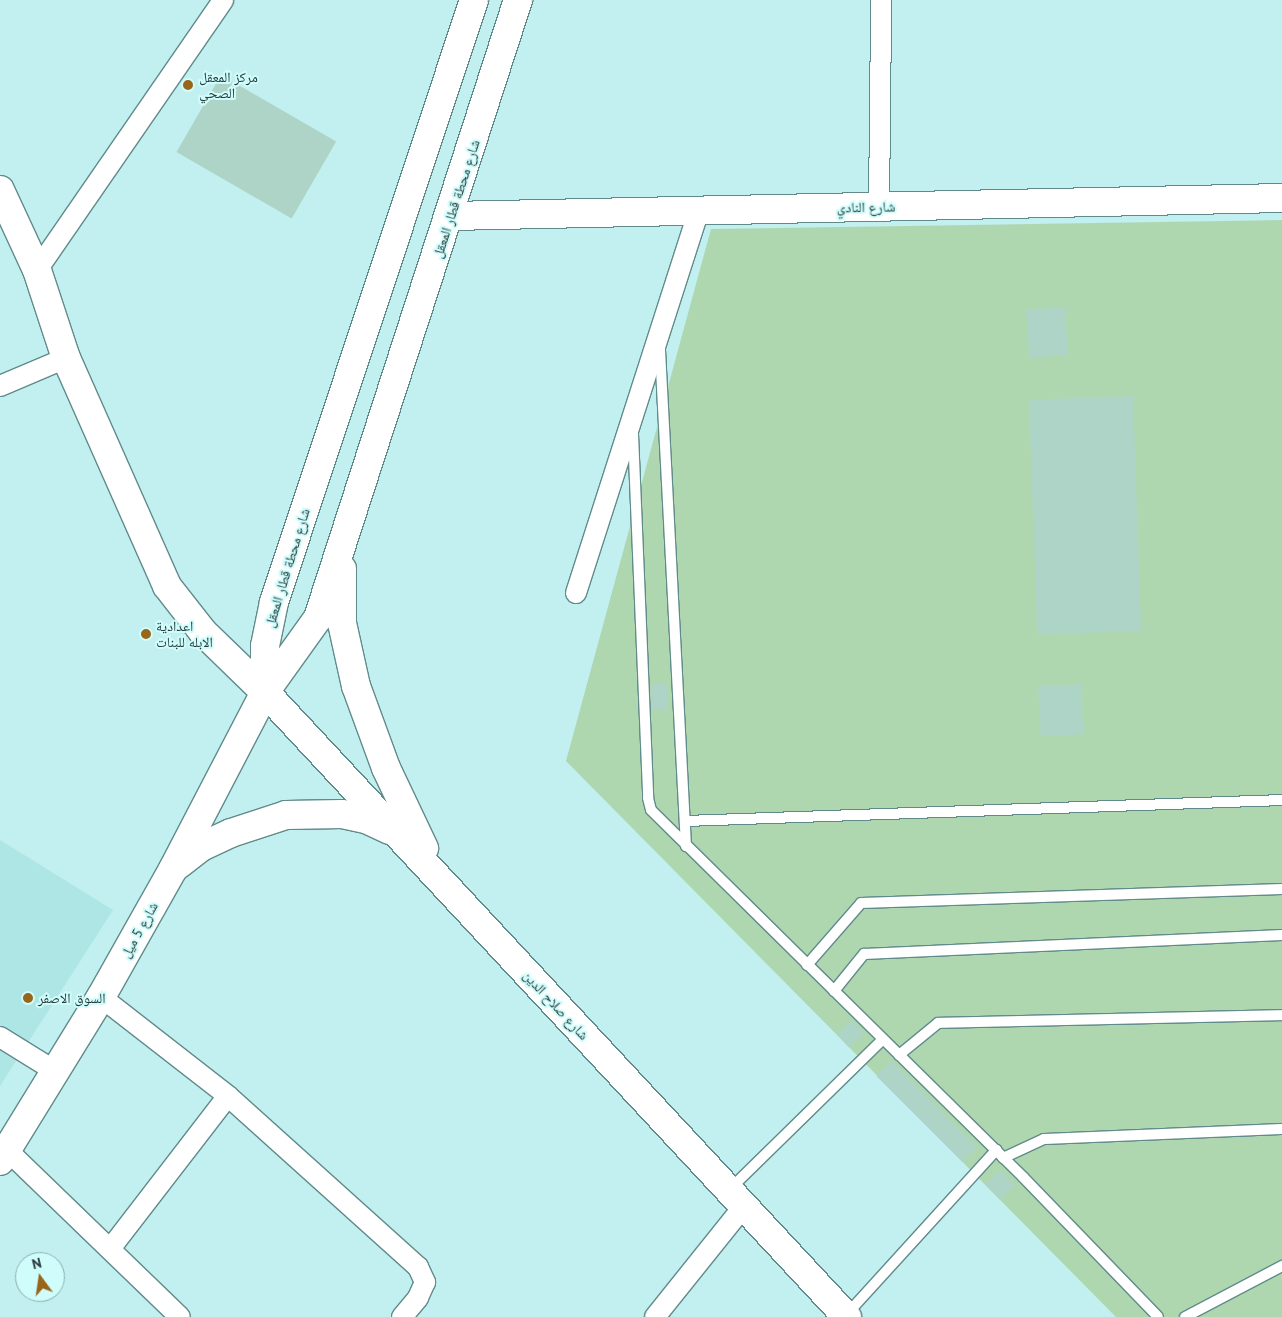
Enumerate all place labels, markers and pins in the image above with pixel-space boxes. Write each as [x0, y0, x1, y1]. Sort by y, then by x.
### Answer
place label: مركز المعقل الصحي [199, 69, 258, 102]
marker: مركز المعقل الصحي [181, 78, 195, 92]
place label: اعدادية الابله للبنات [156, 618, 213, 650]
marker: اعدادية الابله للبنات [140, 628, 152, 640]
place label: السوق الاصفر [38, 990, 106, 1006]
marker: السوق الاصفر [22, 992, 34, 1004]

